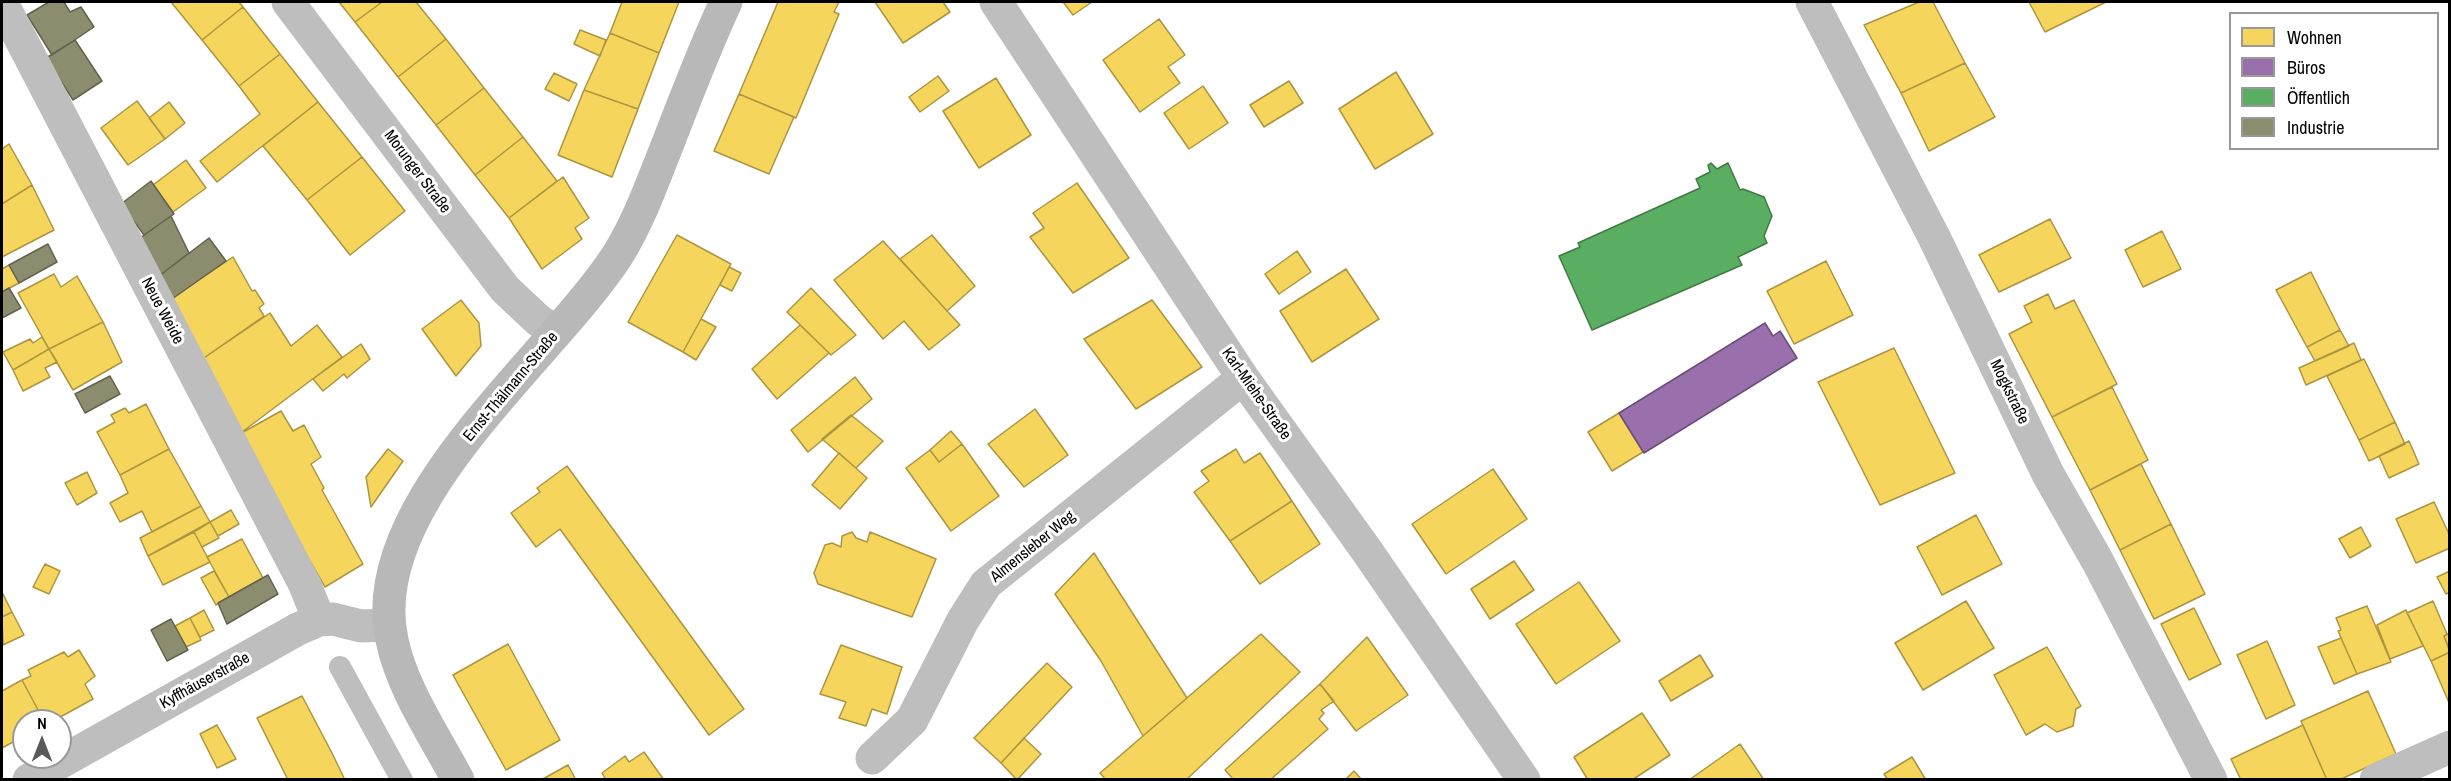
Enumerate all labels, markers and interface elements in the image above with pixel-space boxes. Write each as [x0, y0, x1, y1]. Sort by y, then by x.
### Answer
legend [2229, 12, 2439, 150]
text: Wohnen [2287, 25, 2342, 50]
text: Büros [2287, 55, 2326, 80]
text: Öffentlich [2287, 85, 2350, 110]
text: Industrie [2287, 115, 2344, 140]
street label: Morunger Straße [379, 127, 455, 217]
street label: Neue Weide [136, 274, 188, 348]
street label: Ernst-Thälmann-Straße [460, 328, 562, 446]
street label: Karl-Miehe-Straße [1217, 344, 1295, 444]
street label: Mogkstraße [1985, 357, 2033, 427]
street label: Almensleber Weg [987, 507, 1079, 587]
street label: Kyffhäuserstraße [157, 648, 253, 714]
north arrow [12, 709, 72, 769]
text: N [37, 712, 47, 734]

